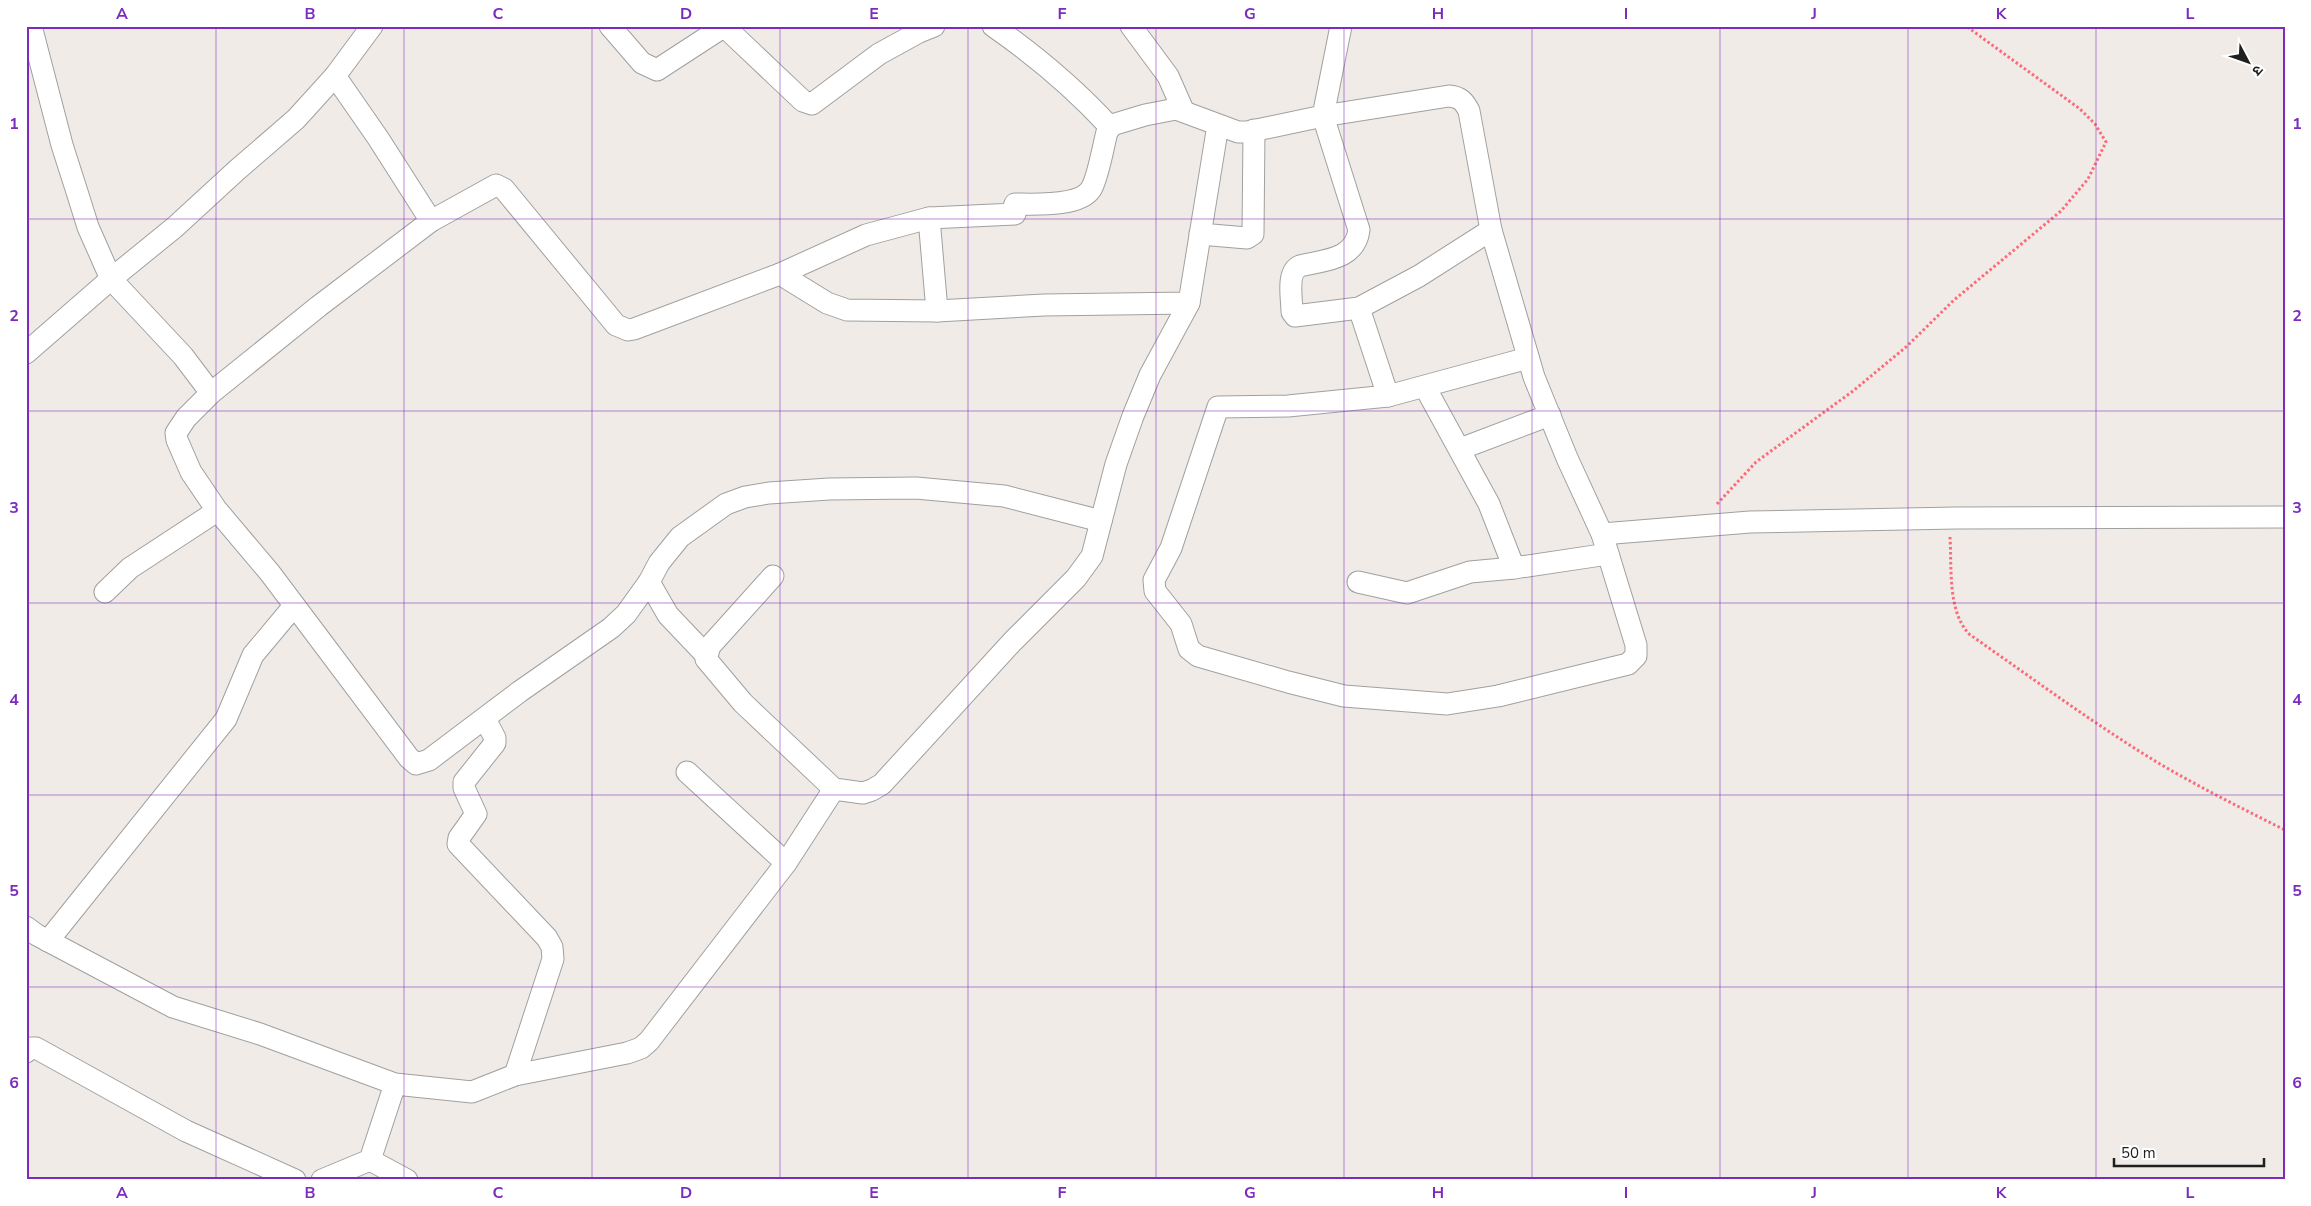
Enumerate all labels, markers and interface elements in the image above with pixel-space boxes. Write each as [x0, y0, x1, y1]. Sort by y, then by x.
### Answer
text: A [116, 3, 128, 25]
text: B [304, 3, 316, 25]
text: C [493, 3, 504, 25]
text: D [680, 3, 692, 25]
text: E [869, 3, 879, 25]
text: F [1058, 3, 1067, 25]
text: G [1244, 3, 1256, 25]
text: H [1432, 3, 1444, 25]
text: I [1624, 3, 1628, 25]
text: J [1810, 3, 1817, 25]
text: K [1996, 3, 2008, 25]
text: L [2186, 3, 2195, 25]
north arrow [2224, 38, 2274, 88]
text: उ [2247, 61, 2267, 80]
text: 1 [9, 113, 19, 135]
text: 1 [2292, 113, 2302, 135]
text: 2 [9, 305, 19, 327]
text: 2 [2292, 305, 2302, 327]
text: 3 [9, 497, 19, 519]
text: 3 [2292, 497, 2302, 519]
text: 4 [9, 689, 19, 711]
text: 4 [2292, 689, 2302, 711]
text: 5 [9, 880, 19, 902]
text: 5 [2292, 880, 2302, 902]
text: 6 [9, 1072, 19, 1094]
text: 6 [2292, 1072, 2302, 1094]
scale bar [2114, 1136, 2264, 1168]
text: 50 m [2121, 1143, 2156, 1163]
text: A [116, 1182, 128, 1204]
text: B [304, 1182, 316, 1204]
text: C [493, 1182, 504, 1204]
text: D [680, 1182, 692, 1204]
text: E [869, 1182, 879, 1204]
text: F [1058, 1182, 1067, 1204]
text: G [1244, 1182, 1256, 1204]
text: H [1432, 1182, 1444, 1204]
text: I [1624, 1182, 1628, 1204]
text: J [1810, 1182, 1817, 1204]
text: K [1996, 1182, 2008, 1204]
text: L [2186, 1182, 2195, 1204]

